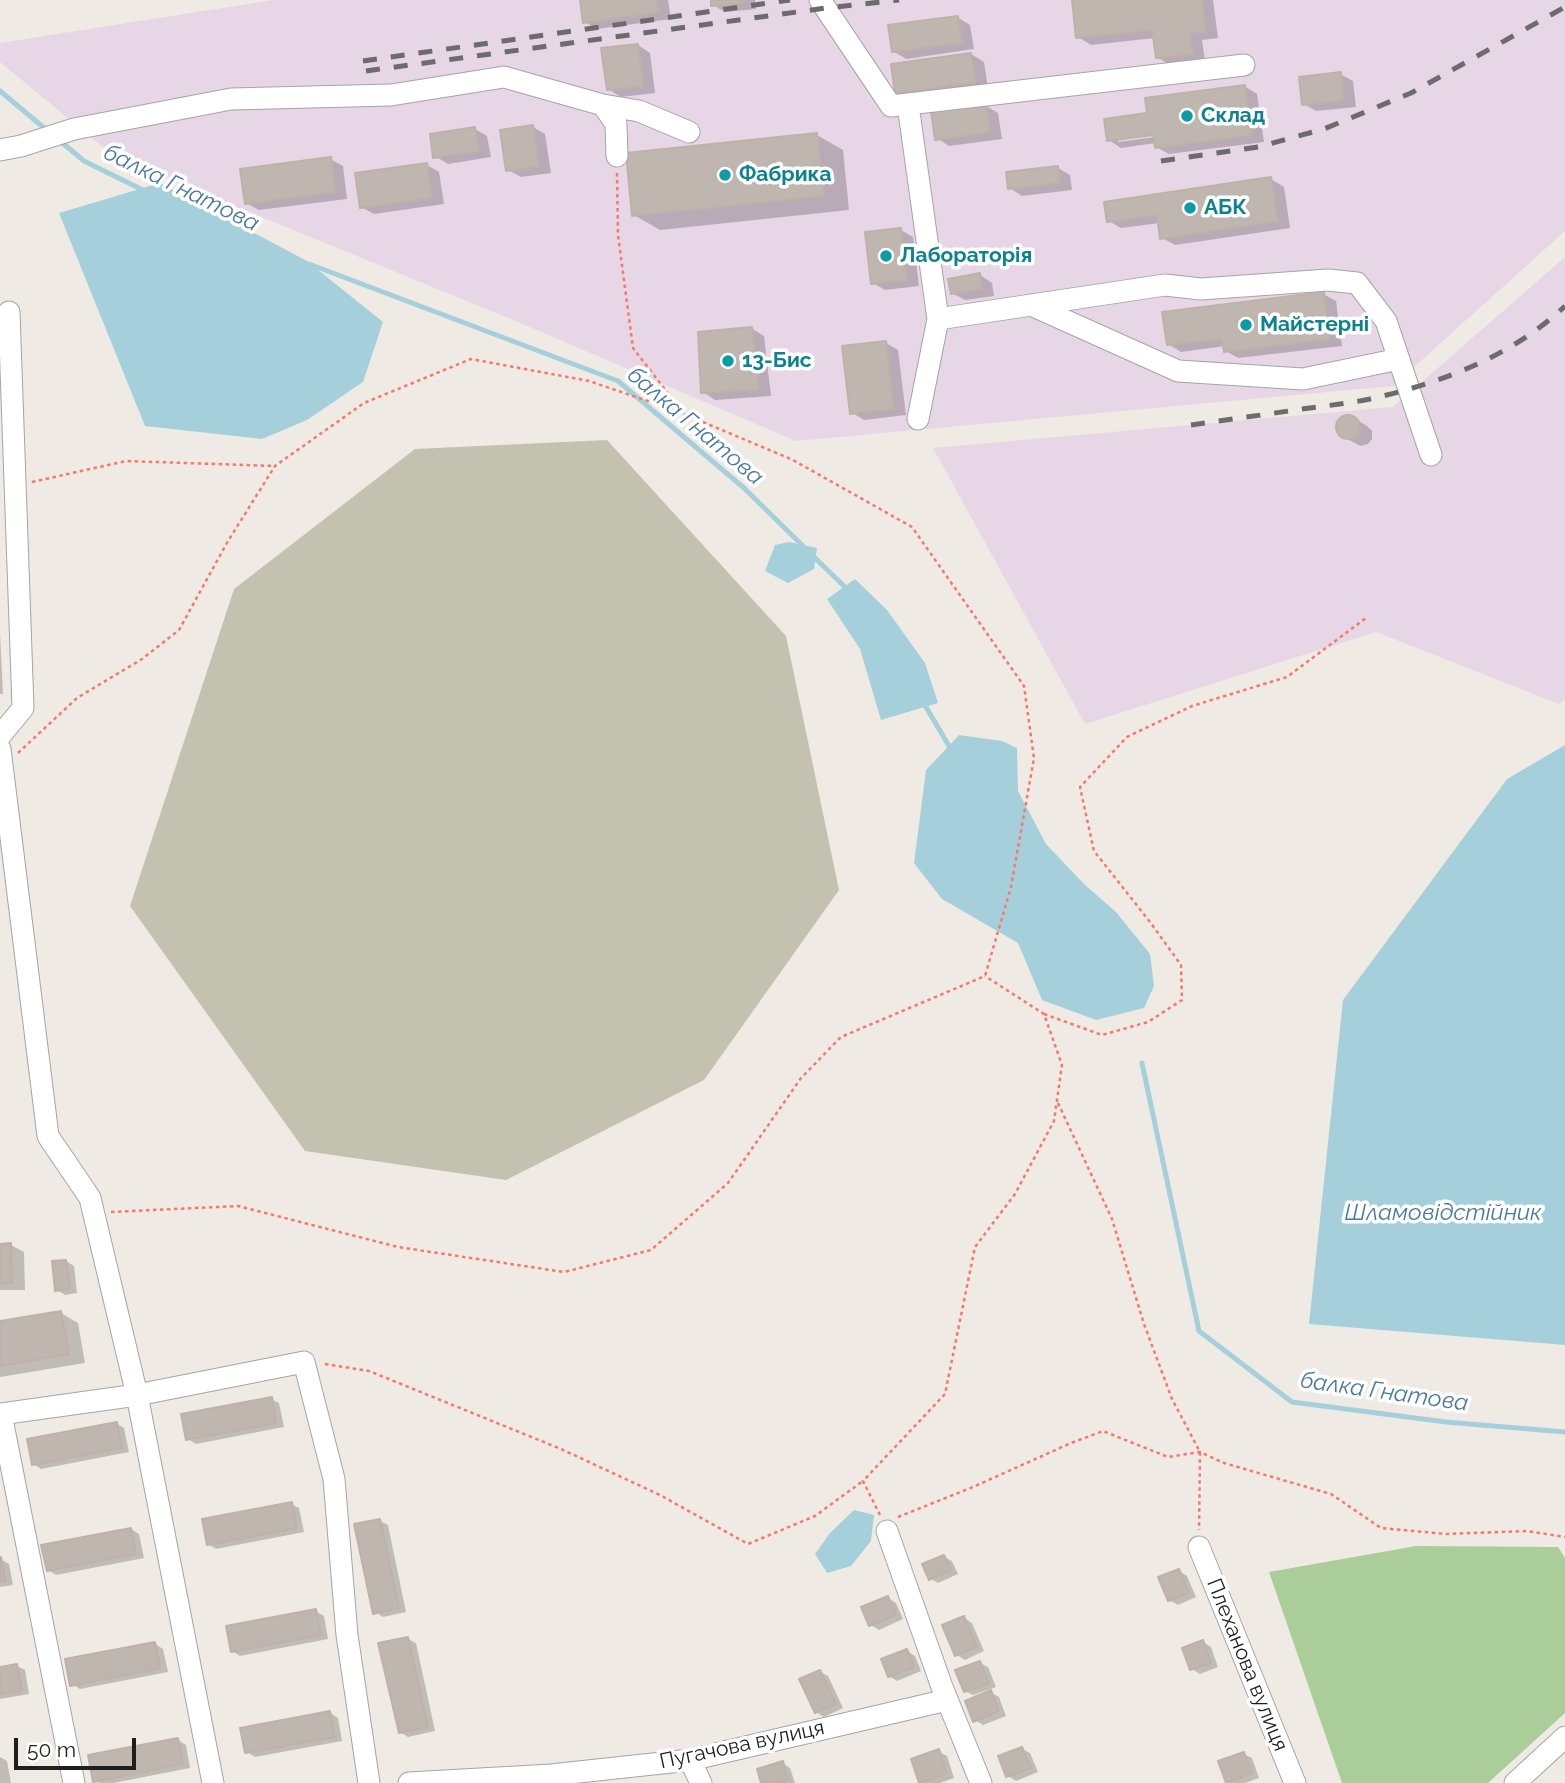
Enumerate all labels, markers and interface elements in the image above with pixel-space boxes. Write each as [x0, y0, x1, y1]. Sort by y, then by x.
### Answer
place label: Склад [1201, 103, 1265, 129]
marker: Склад [1179, 108, 1195, 124]
water label: балка Гнатова [99, 138, 263, 238]
place label: Фабрика [739, 162, 831, 188]
marker: Фабрика [717, 167, 733, 183]
place label: АБК [1204, 195, 1247, 221]
marker: АБК [1182, 200, 1198, 216]
place label: Лабораторія [900, 243, 1032, 269]
marker: Лабораторія [878, 248, 894, 264]
place label: Майстерні [1260, 312, 1369, 338]
marker: Майстерні [1238, 317, 1254, 333]
place label: 13-Бис [742, 348, 812, 374]
marker: 13-Бис [720, 353, 736, 369]
water label: балка Гнатова [621, 361, 769, 491]
water label: Шламовідстійник [1345, 1199, 1541, 1227]
water label: балка Гнатова [1298, 1367, 1470, 1417]
street label: Плеханова вулиця [1201, 1575, 1293, 1755]
street label: Пугачова вулиця [657, 1715, 827, 1775]
scale bar [18, 1724, 140, 1768]
text: 50 m [27, 1737, 76, 1762]

